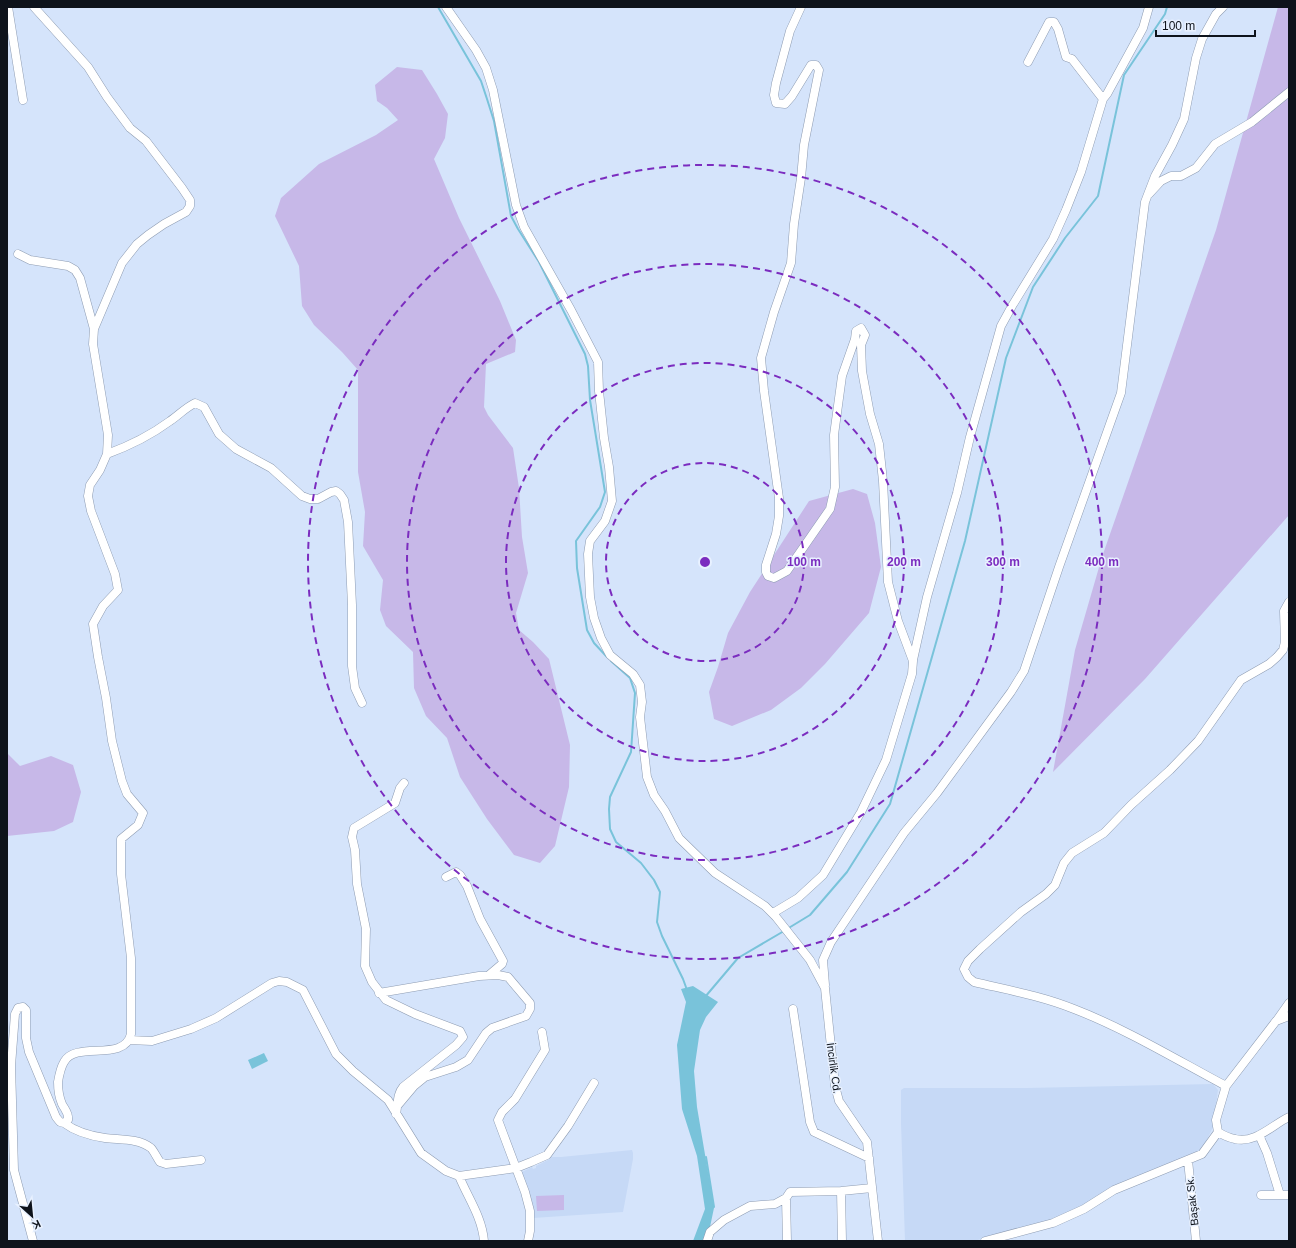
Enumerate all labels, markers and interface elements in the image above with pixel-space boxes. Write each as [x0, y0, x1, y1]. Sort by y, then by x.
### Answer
scale bar [1156, 12, 1255, 38]
text: 100 m [1162, 19, 1195, 33]
centre of rings [698, 555, 712, 569]
text: 100 m [787, 555, 821, 569]
text: 200 m [887, 555, 921, 569]
text: 300 m [986, 555, 1020, 569]
text: 400 m [1085, 555, 1119, 569]
street label: İncirlik Cd. [824, 1042, 844, 1094]
street label: Başak Sk. [1183, 1176, 1201, 1226]
north arrow [12, 1196, 52, 1236]
text: K [30, 1218, 43, 1232]

